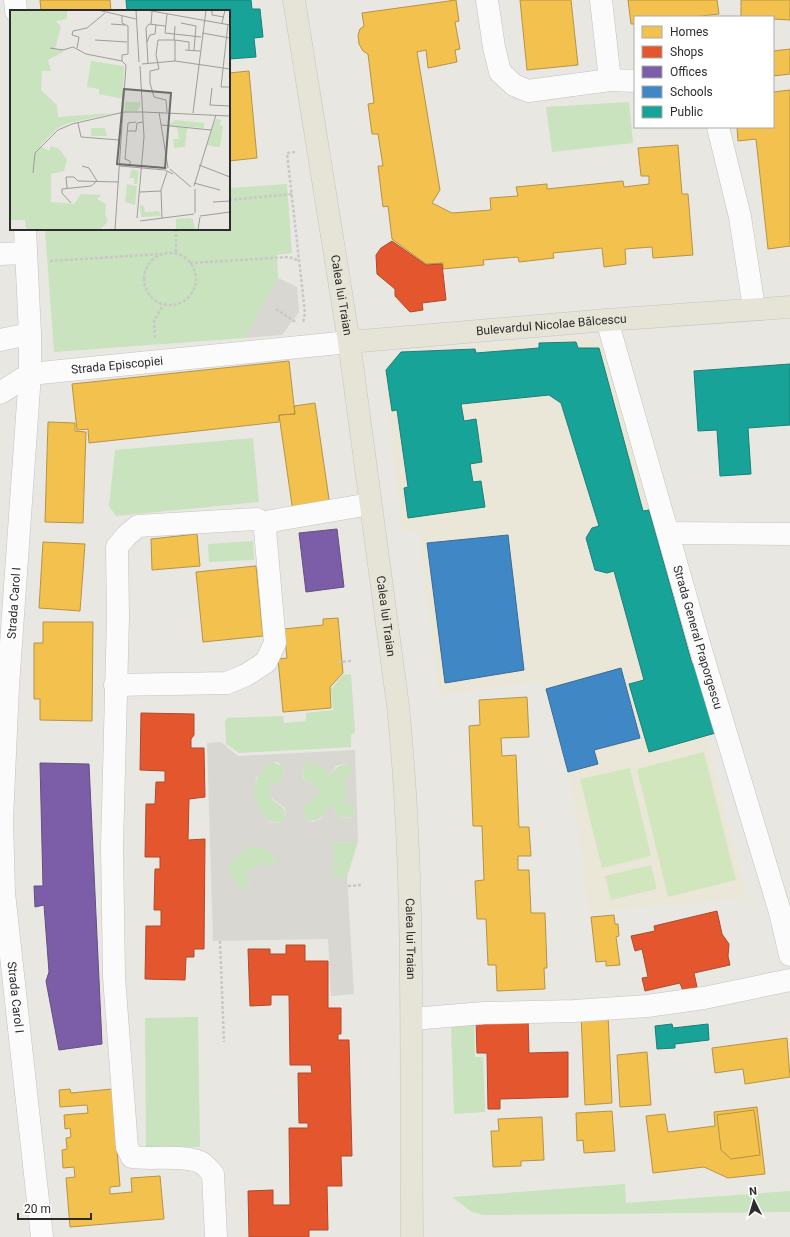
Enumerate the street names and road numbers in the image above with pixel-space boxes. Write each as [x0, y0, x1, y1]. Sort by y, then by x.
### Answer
street label: Calea lui Traian [328, 254, 355, 337]
street label: Bulevardul Nicolae Bălcescu [475, 312, 627, 338]
street label: Strada Episcopiei [70, 354, 164, 377]
street label: Strada General Praporgescu [670, 564, 725, 711]
street label: Strada Carol I [5, 567, 23, 639]
street label: Calea lui Traian [374, 575, 398, 657]
street label: Calea lui Traian [403, 898, 418, 980]
street label: Strada Carol I [5, 961, 26, 1034]

